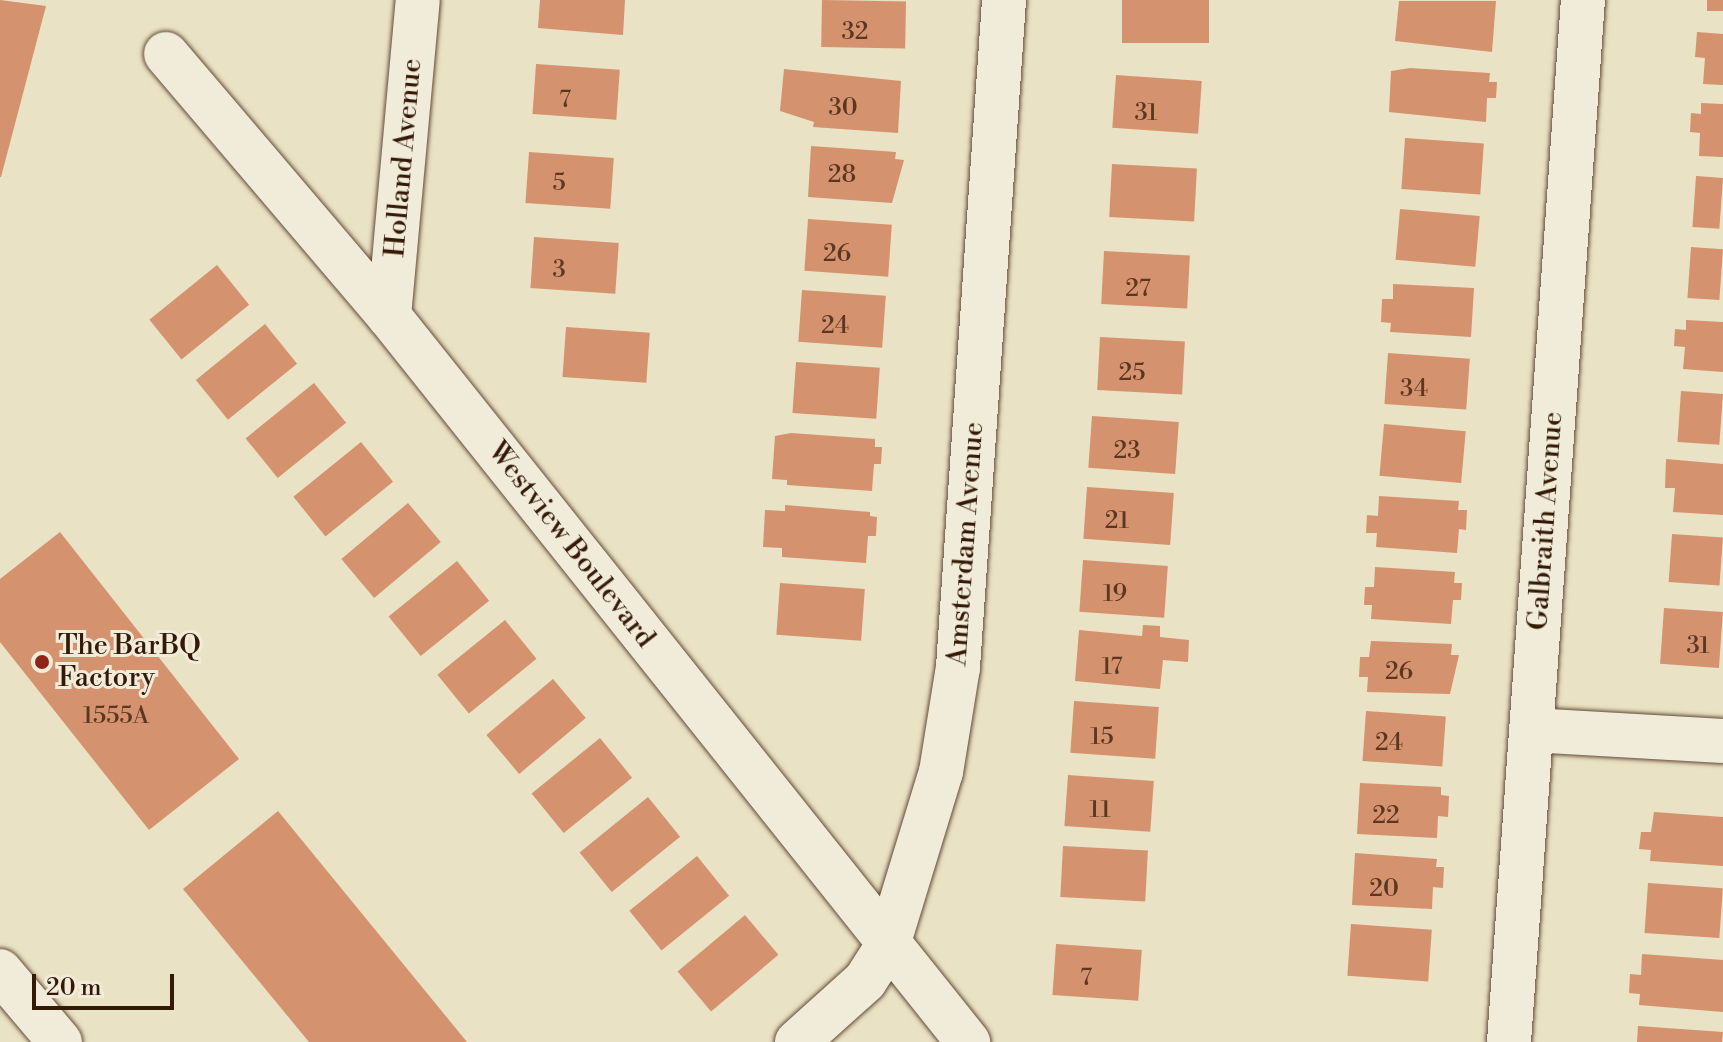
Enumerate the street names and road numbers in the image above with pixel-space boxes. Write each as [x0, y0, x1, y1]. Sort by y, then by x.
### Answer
street label: Holland Avenue [379, 57, 429, 259]
street label: Galbraith Avenue [1522, 411, 1570, 631]
street label: Amsterdam Avenue [941, 421, 991, 667]
street label: Westview Boulevard [480, 435, 662, 655]

